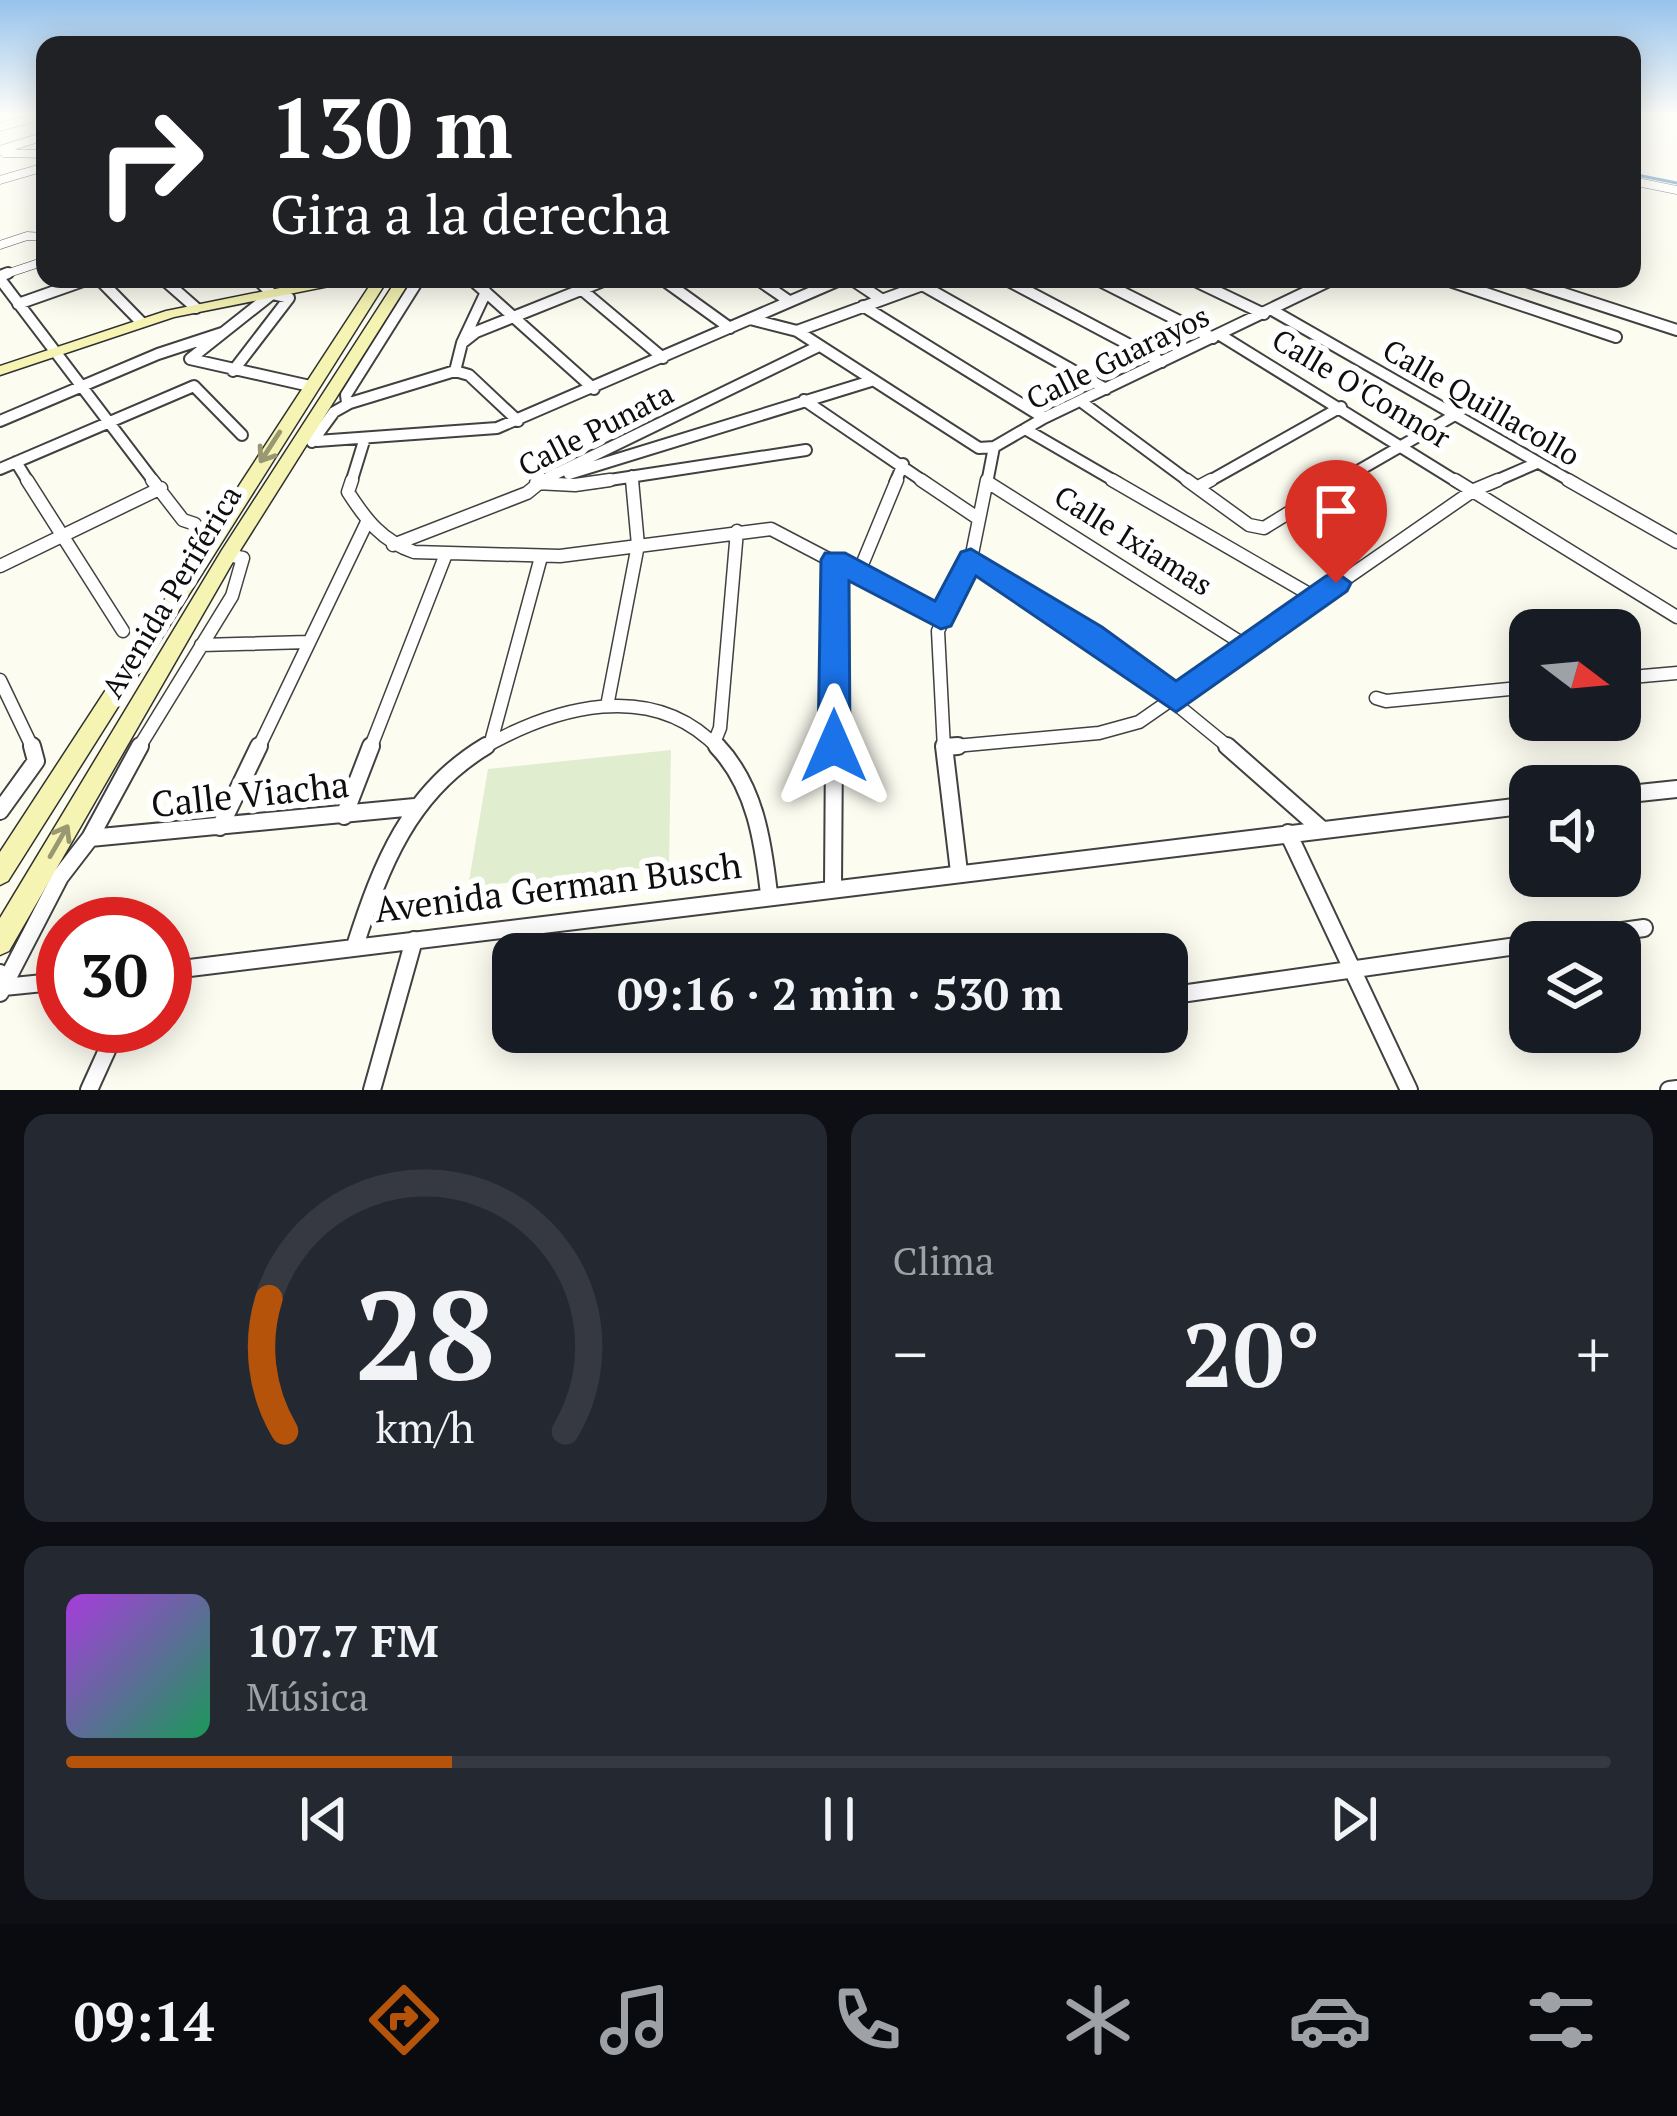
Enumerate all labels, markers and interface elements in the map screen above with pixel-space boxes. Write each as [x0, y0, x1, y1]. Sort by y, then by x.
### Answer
text: 130 m [270, 71, 513, 182]
icon: right [72, 84, 228, 240]
text: Gira a la derecha [270, 178, 671, 249]
street label: Calle Guarayos [1019, 296, 1216, 419]
street label: Calle O'Connor [1265, 319, 1458, 457]
street label: Calle Quillacollo [1376, 330, 1587, 475]
street label: Calle Punata [511, 373, 680, 485]
one-way arrow [258, 429, 283, 463]
pin [1285, 460, 1387, 583]
street label: Calle Ixiamas [1047, 476, 1220, 605]
street label: Avenida Periférica [92, 478, 250, 705]
icon: arrive [1303, 478, 1369, 544]
north arrow [1509, 609, 1641, 741]
map controls [1509, 609, 1641, 1053]
position arrow [771, 683, 897, 809]
street label: Calle Viacha [149, 760, 351, 827]
button: sound [1509, 765, 1641, 897]
one-way arrow [48, 824, 72, 859]
street label: Avenida German Busch [372, 841, 744, 932]
speed limit sign: 30 [36, 897, 192, 1053]
button: layers [1509, 921, 1641, 1053]
text: 09:16 · 2 min · 530 m [617, 963, 1063, 1023]
text: Clima [893, 1234, 994, 1286]
text: 28 [355, 1250, 496, 1416]
text: 20° [1182, 1293, 1321, 1413]
text: − [893, 1309, 928, 1397]
text: + [1576, 1309, 1611, 1397]
text: km/h [376, 1398, 475, 1455]
text: 107.7 FM [246, 1610, 439, 1670]
text: Música [246, 1670, 369, 1722]
icon: previous [291, 1786, 357, 1852]
icon: pause [806, 1786, 872, 1852]
icon: next [1321, 1786, 1387, 1852]
icon: directions [362, 1978, 446, 2062]
icon: music [593, 1978, 677, 2062]
icon: phone [825, 1978, 909, 2062]
icon: climate [1056, 1978, 1140, 2062]
icon: car [1288, 1978, 1372, 2062]
icon: filters [1519, 1978, 1603, 2062]
text: 09:14 [74, 1985, 214, 2056]

